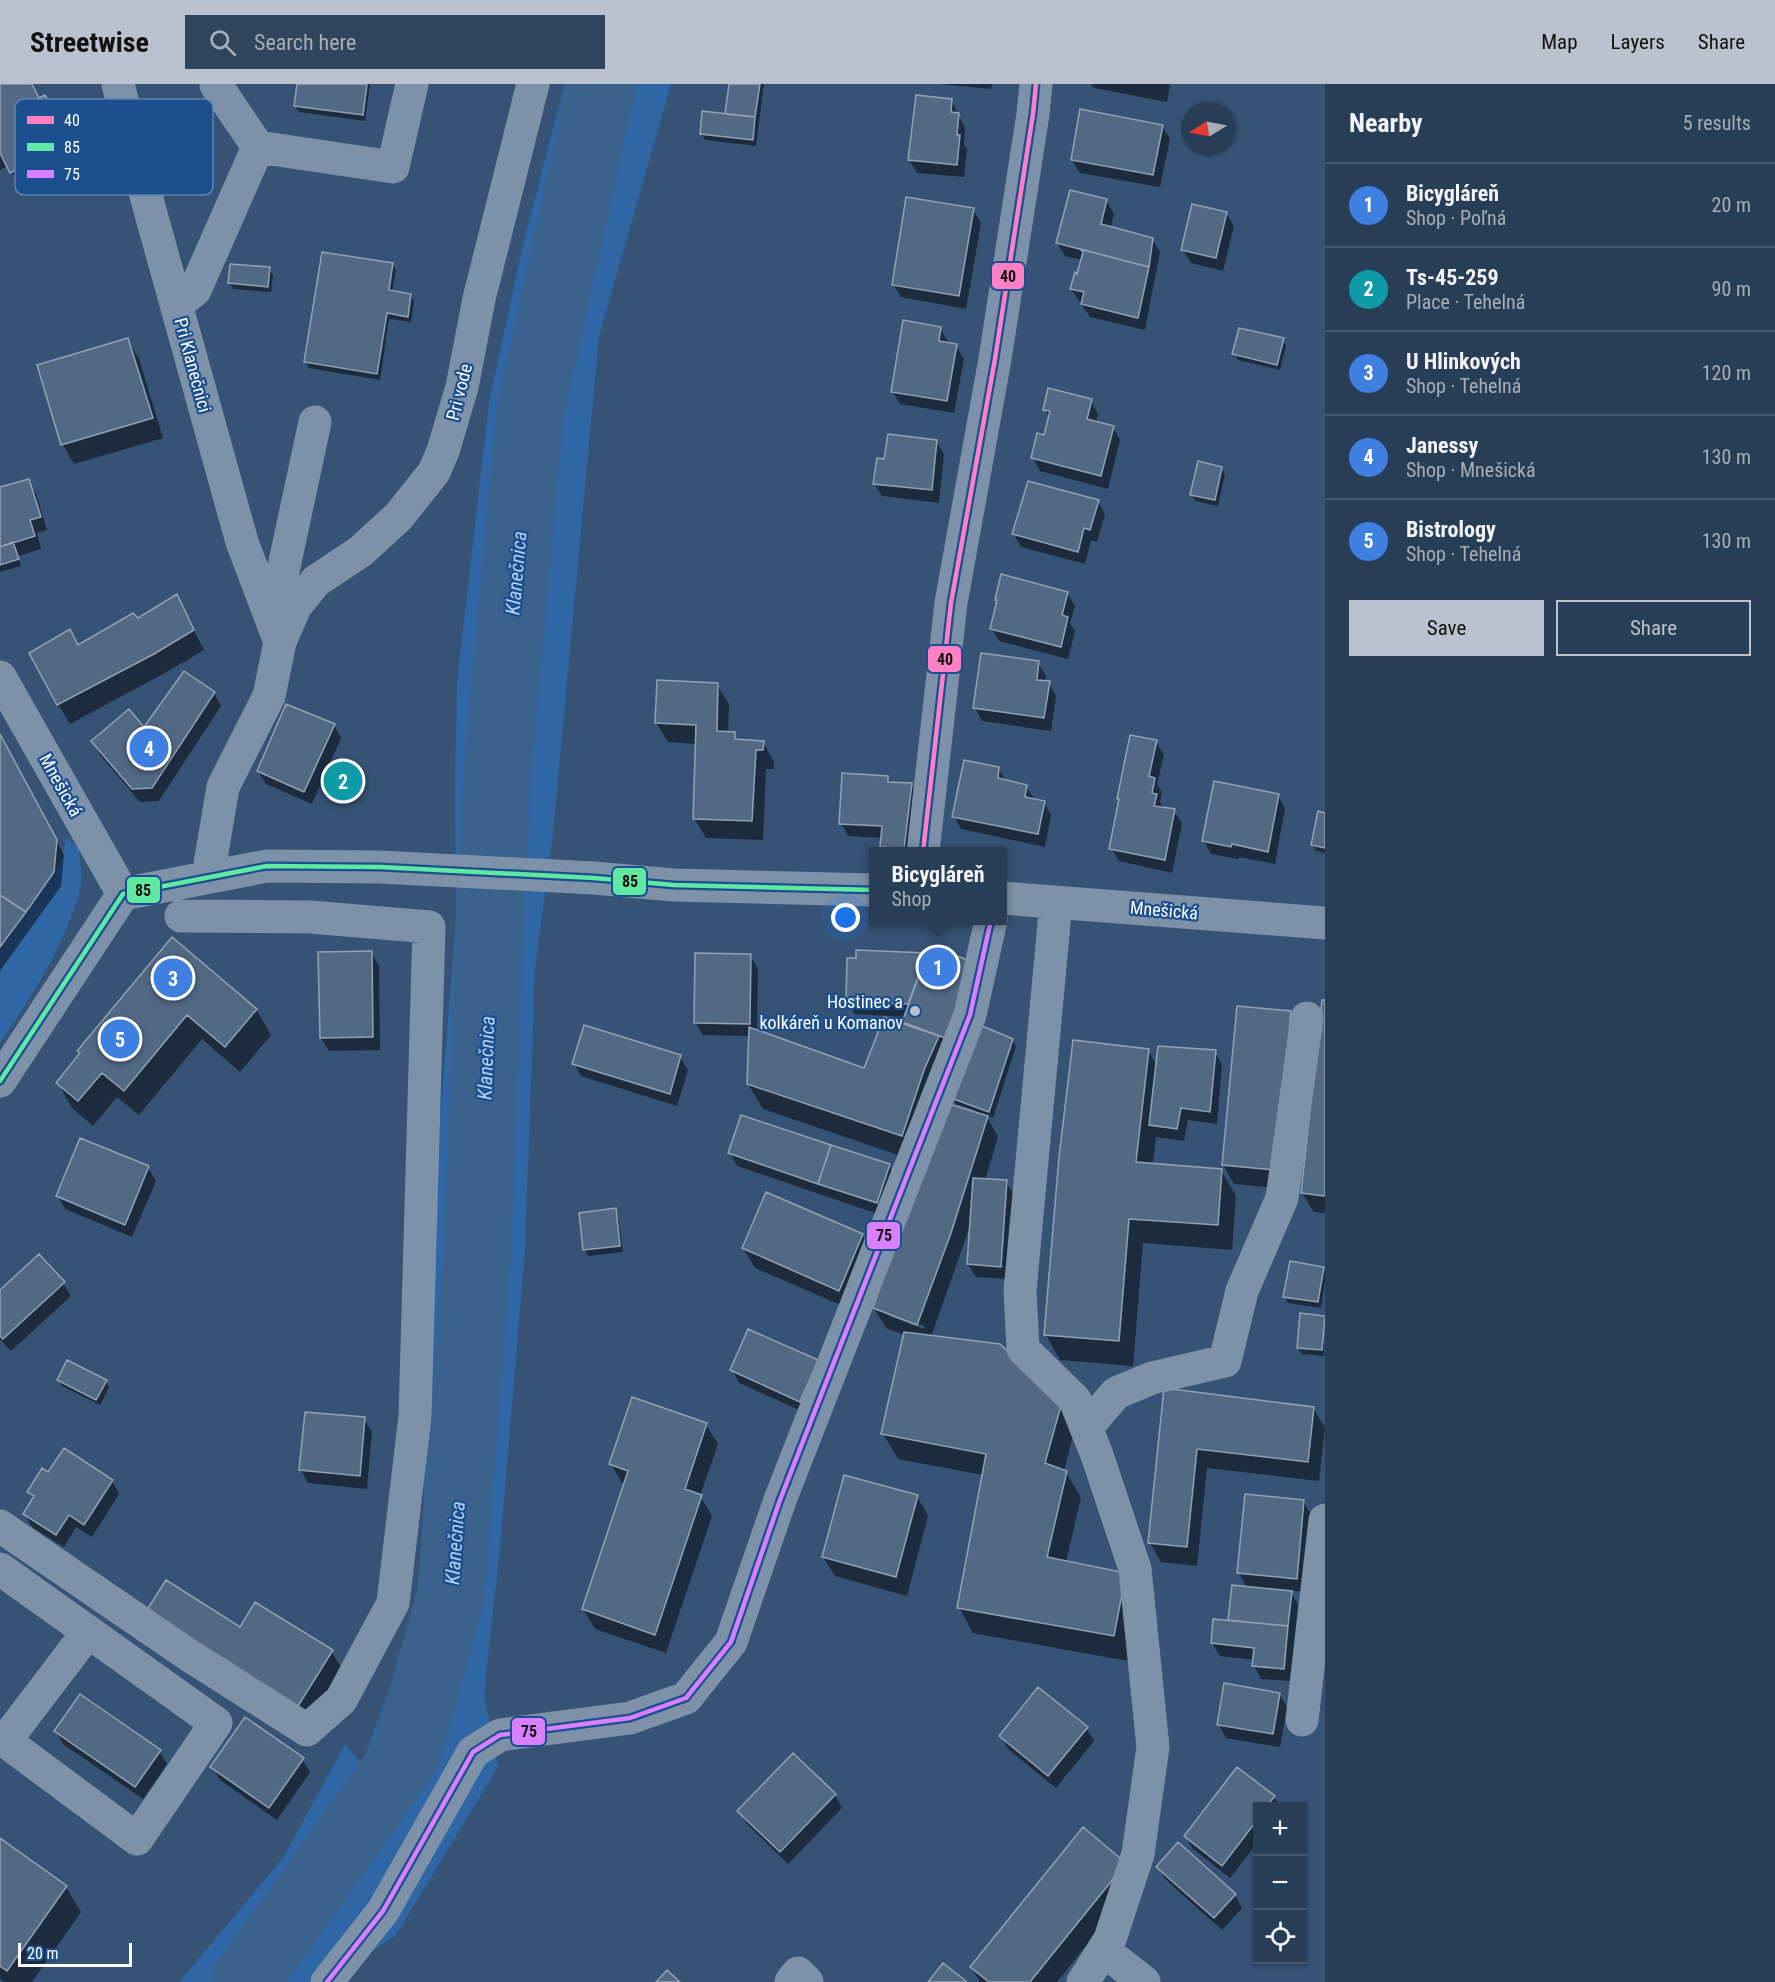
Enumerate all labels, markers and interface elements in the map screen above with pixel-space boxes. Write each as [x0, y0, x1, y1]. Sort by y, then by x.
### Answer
search box [185, 15, 605, 69]
text: Streetwise [30, 26, 149, 59]
icon: search [206, 26, 239, 59]
text: Search here [254, 30, 356, 55]
text: Map [1541, 30, 1578, 54]
text: Layers [1611, 30, 1665, 54]
text: Share [1698, 30, 1745, 54]
legend [15, 99, 213, 195]
north arrow [1181, 102, 1235, 156]
text: Nearby [1349, 108, 1423, 138]
text: 40 [64, 111, 80, 130]
text: 5 results [1683, 111, 1751, 135]
text: 85 [64, 138, 80, 157]
text: 75 [64, 165, 80, 184]
text: Bicygláreň [1406, 181, 1499, 206]
text: 1 [1363, 193, 1374, 217]
text: 20 m [1712, 193, 1751, 217]
text: Shop · Poľná [1406, 206, 1506, 230]
line badge: 40 [991, 262, 1025, 290]
text: Ts-45-259 [1406, 265, 1499, 290]
text: 40 [1000, 267, 1016, 286]
text: 2 [1363, 277, 1374, 301]
text: 90 m [1712, 277, 1751, 301]
text: Place · Tehelná [1406, 290, 1525, 314]
street label: Pri Klanečnici [170, 315, 216, 415]
text: U Hlinkových [1406, 349, 1521, 374]
street label: Pri vode [442, 361, 476, 423]
text: 3 [1363, 361, 1374, 385]
text: 120 m [1702, 361, 1751, 385]
text: Shop · Tehelná [1406, 374, 1521, 398]
text: Janessy [1406, 433, 1478, 458]
text: 4 [1363, 445, 1374, 469]
text: 130 m [1702, 445, 1751, 469]
text: Shop · Mnešická [1406, 458, 1536, 482]
text: Bistrology [1406, 517, 1496, 542]
text: 5 [1363, 529, 1374, 553]
text: 130 m [1702, 529, 1751, 553]
water label: Klanečnica [500, 530, 532, 616]
text: Shop · Tehelná [1406, 542, 1521, 566]
button: Save [1349, 600, 1544, 656]
button: Share [1556, 600, 1751, 656]
line badge: 40 [927, 645, 962, 673]
text: 40 [937, 650, 953, 669]
pin: 4 [130, 726, 168, 770]
street label: Mnešická [35, 750, 87, 820]
pin: 2 [324, 758, 362, 804]
popup [869, 847, 1007, 925]
text: Bicygláreň [891, 862, 985, 887]
line badge: 85 [612, 867, 647, 896]
text: 85 [622, 872, 638, 891]
line badge: 85 [126, 876, 161, 904]
text: 85 [135, 881, 151, 900]
text: Shop [891, 887, 931, 911]
street label: Mnešická [1129, 897, 1199, 923]
your location [831, 903, 860, 932]
pin: 1 [918, 944, 958, 990]
pin: 3 [154, 956, 192, 1000]
place label: Hostinec a kolkáreň u Komanov [759, 991, 903, 1033]
marker: Hostinec a kolkáreň u Komanov [908, 1004, 922, 1018]
pin: 5 [100, 1016, 140, 1062]
water label: Klanečnica [473, 1016, 499, 1100]
line badge: 75 [866, 1221, 901, 1250]
text: 75 [876, 1226, 892, 1245]
water label: Klanečnica [440, 1500, 470, 1586]
line badge: 75 [511, 1717, 546, 1746]
text: 75 [521, 1722, 537, 1741]
map controls [1253, 1802, 1307, 1964]
button: + [1253, 1802, 1307, 1856]
button: − [1253, 1856, 1307, 1910]
button: locate [1253, 1910, 1307, 1964]
scale bar [18, 1940, 132, 1968]
text: 20 m [27, 1944, 59, 1963]

